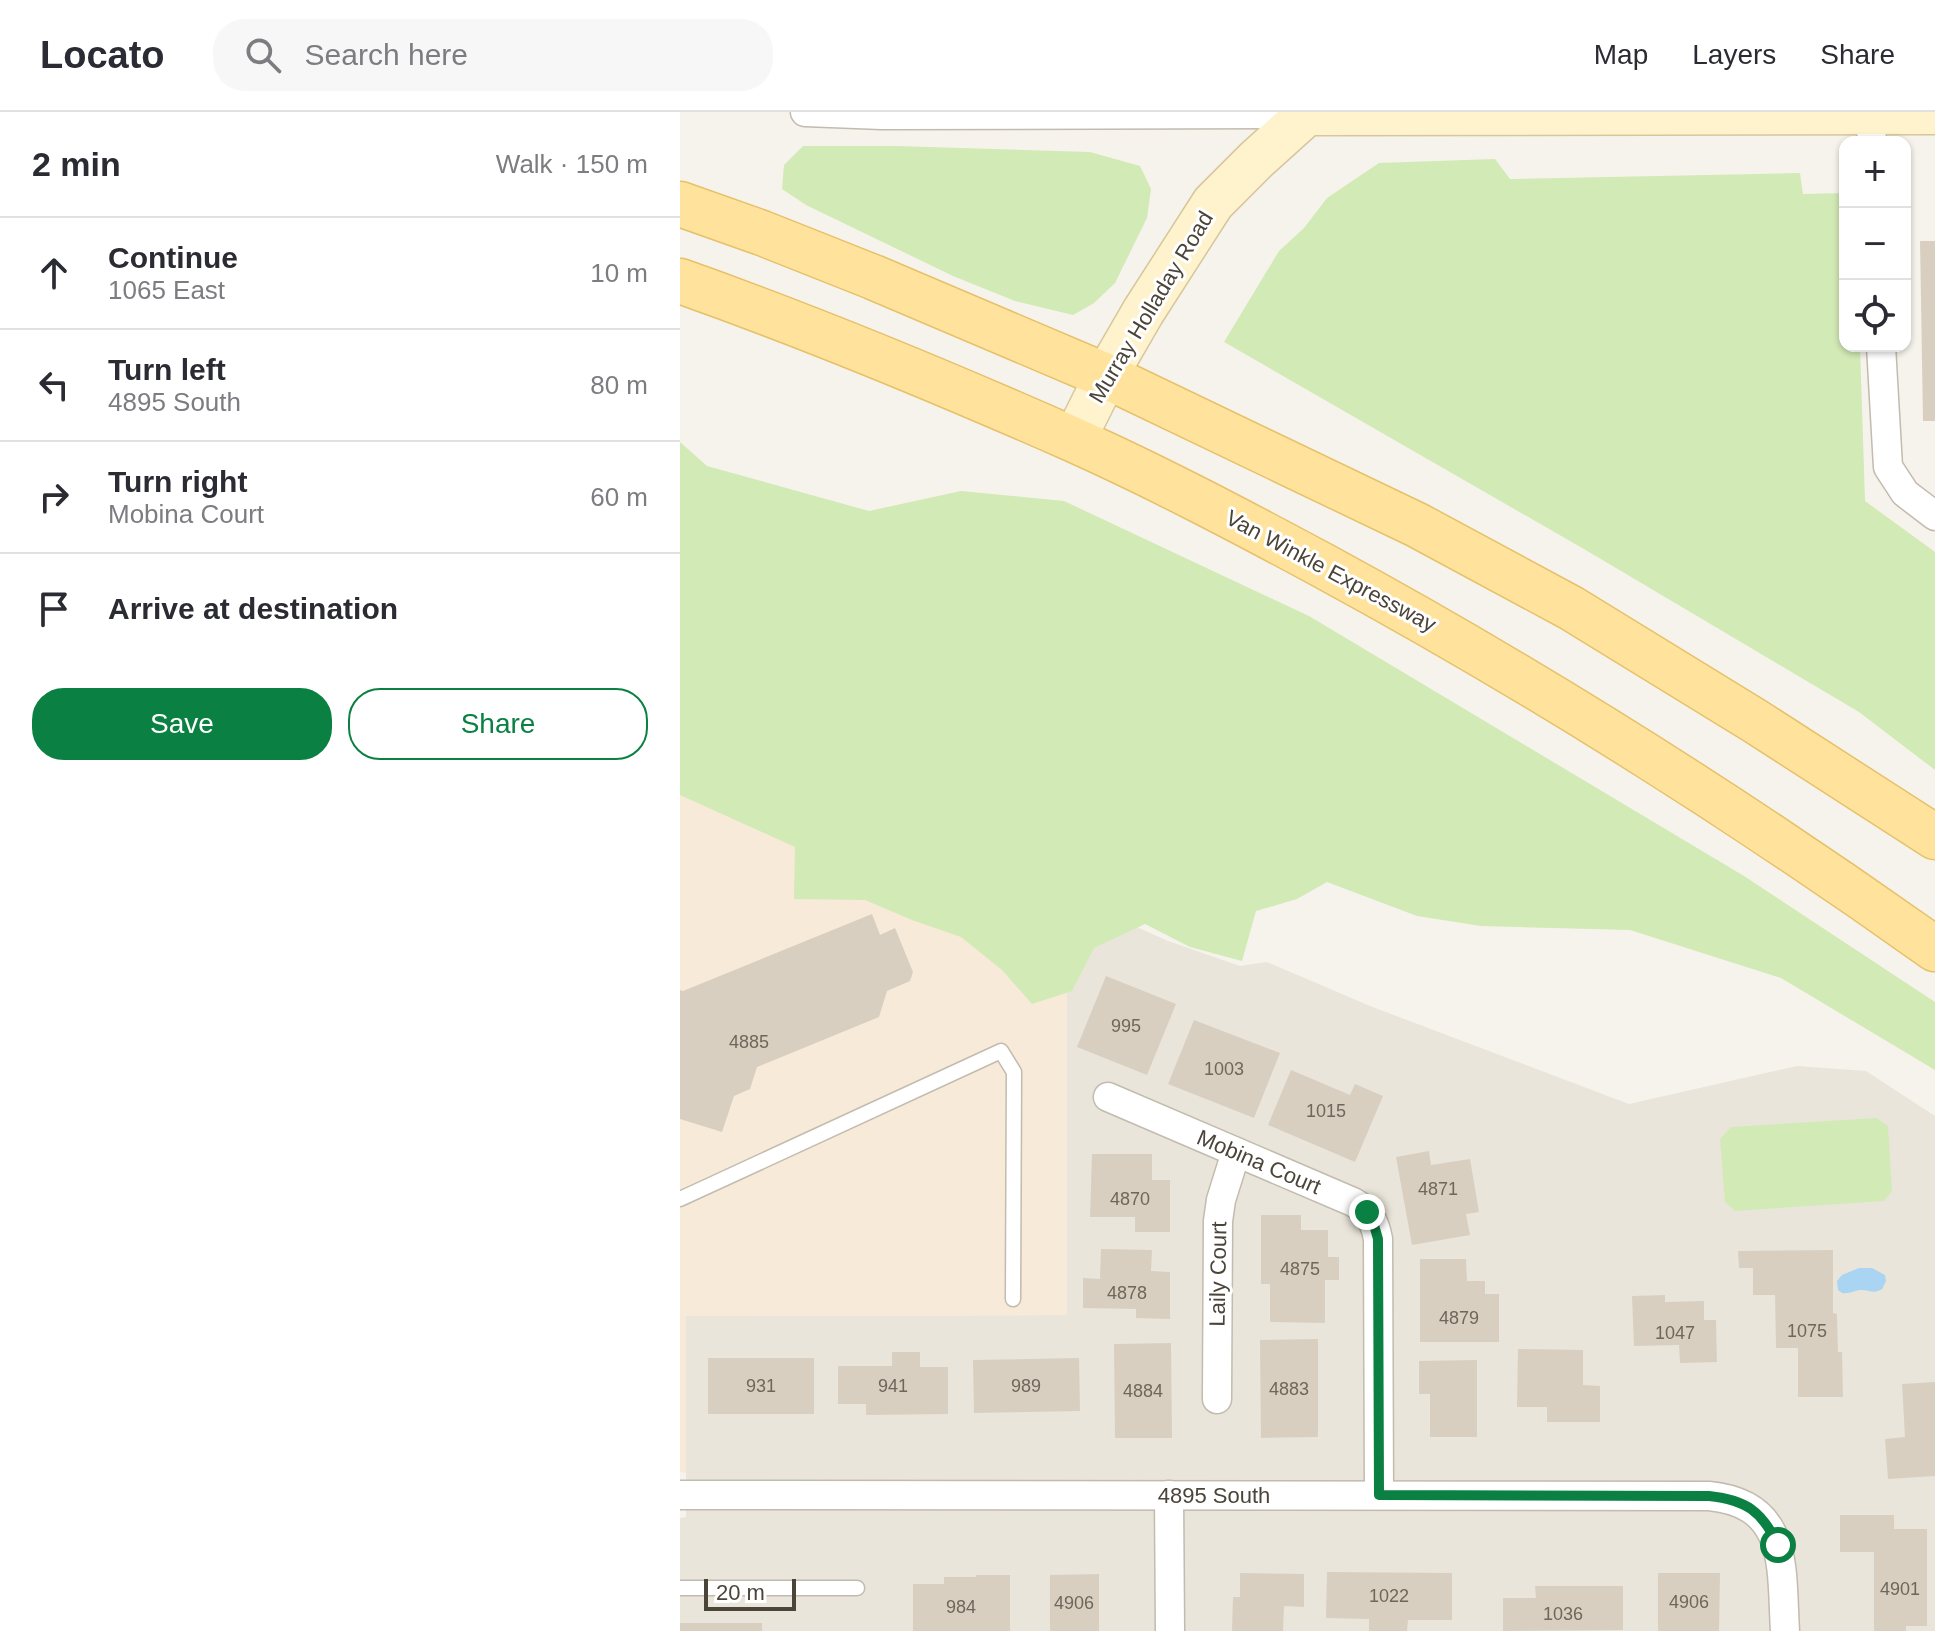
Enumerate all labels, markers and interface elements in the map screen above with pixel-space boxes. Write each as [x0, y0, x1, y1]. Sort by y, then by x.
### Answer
search box [213, 19, 773, 91]
icon: search [241, 33, 285, 77]
text: Locato [40, 34, 165, 76]
text: Search here [305, 38, 468, 71]
text: Map [1594, 39, 1648, 70]
text: Layers [1692, 39, 1776, 70]
text: Share [1820, 39, 1895, 70]
map controls [1839, 136, 1911, 352]
button: + [1839, 136, 1911, 208]
text: 2 min [32, 145, 121, 183]
text: Walk · 150 m [496, 149, 648, 179]
street label: Murray Holladay Road [1084, 207, 1218, 407]
button: − [1839, 208, 1911, 280]
text: Continue [108, 241, 238, 274]
icon: ahead [32, 251, 76, 295]
text: 10 m [590, 258, 648, 288]
text: 1065 East [108, 275, 225, 305]
button: locate [1839, 280, 1911, 352]
text: Turn left [108, 353, 226, 386]
icon: left [32, 363, 76, 407]
text: 80 m [590, 370, 648, 400]
text: 4895 South [108, 387, 241, 417]
text: Turn right [108, 465, 247, 498]
icon: right [32, 475, 76, 519]
text: 60 m [590, 482, 648, 512]
text: Mobina Court [108, 499, 264, 529]
street label: Van Winkle Expressway [1222, 505, 1440, 637]
icon: arrive [32, 587, 76, 631]
text: Arrive at destination [108, 592, 398, 625]
button: Save [32, 688, 332, 760]
button: Share [348, 688, 648, 760]
house number: 995 [1111, 1016, 1141, 1036]
house number: 4885 [729, 1032, 769, 1052]
house number: 1003 [1204, 1059, 1244, 1079]
house number: 1015 [1306, 1101, 1346, 1121]
street label: Mobina Court [1193, 1125, 1325, 1199]
house number: 4871 [1418, 1179, 1458, 1199]
house number: 4870 [1110, 1189, 1150, 1209]
route end [1349, 1194, 1385, 1230]
street label: Laily Court [1205, 1221, 1231, 1327]
house number: 4875 [1280, 1259, 1320, 1279]
house number: 4878 [1107, 1283, 1147, 1303]
house number: 4879 [1439, 1308, 1479, 1328]
house number: 1075 [1787, 1321, 1827, 1341]
house number: 1047 [1655, 1323, 1695, 1343]
house number: 931 [746, 1376, 776, 1396]
house number: 941 [878, 1376, 908, 1396]
house number: 989 [1011, 1376, 1041, 1396]
house number: 4883 [1269, 1379, 1309, 1399]
house number: 4884 [1123, 1381, 1163, 1401]
street label: 4895 South [1158, 1483, 1270, 1508]
route start [1760, 1527, 1796, 1563]
scale bar [704, 1575, 796, 1611]
house number: 4901 [1880, 1579, 1920, 1599]
text: 20 m [716, 1580, 765, 1605]
house number: 1022 [1369, 1586, 1409, 1606]
house number: 4906 [1669, 1592, 1709, 1612]
house number: 4906 [1054, 1593, 1094, 1613]
house number: 984 [946, 1597, 976, 1617]
house number: 1036 [1543, 1604, 1583, 1624]

